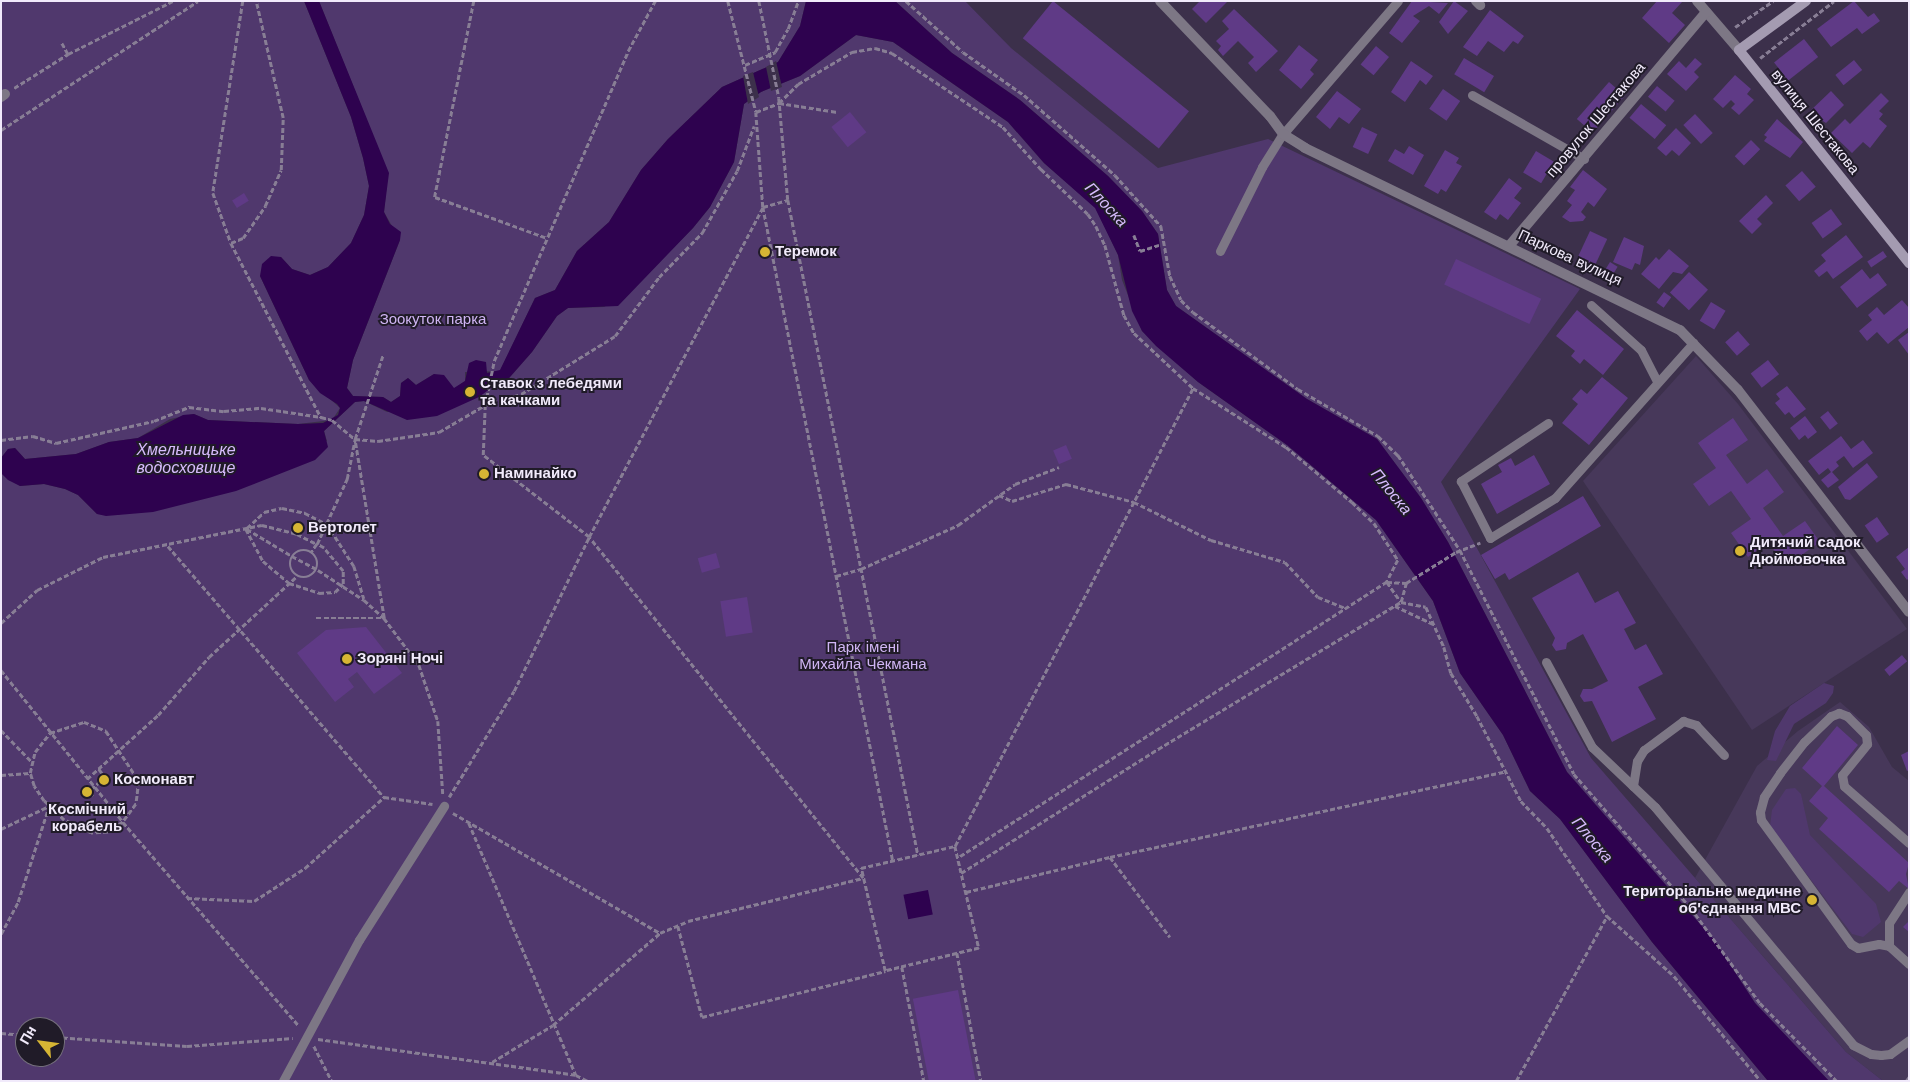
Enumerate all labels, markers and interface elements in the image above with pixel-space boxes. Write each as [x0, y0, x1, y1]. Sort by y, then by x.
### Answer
street label: провулок Шестакова [1543, 59, 1649, 181]
street label: вулиця Шестакова [1767, 66, 1863, 178]
water label: Плоска [1081, 179, 1131, 231]
street label: Паркова вулиця [1515, 226, 1625, 290]
place label: Теремок [775, 243, 837, 261]
marker: Теремок [759, 246, 771, 258]
park label: Зоокуток парка [380, 311, 486, 329]
place label: Ставок з лебедями та качками [480, 374, 622, 409]
marker: Ставок з лебедями та качками [464, 386, 476, 398]
water label: Хмельницьке водосховище [136, 440, 236, 478]
place label: Наминайко [494, 465, 577, 483]
water label: Плоска [1367, 465, 1415, 519]
marker: Наминайко [478, 468, 490, 480]
place label: Вертолет [308, 519, 377, 537]
marker: Вертолет [292, 522, 304, 534]
place label: Дитячий садок Дюймовочка [1750, 533, 1861, 568]
marker: Дитячий садок Дюймовочка [1734, 545, 1746, 557]
park label: Парк імені Михайла Чекмана [799, 638, 927, 673]
place label: Зоряні Ночі [357, 650, 443, 668]
marker: Зоряні Ночі [341, 653, 353, 665]
place label: Космонавт [114, 771, 194, 789]
marker: Космонавт [98, 774, 110, 786]
marker: Космічний корабель [81, 786, 93, 798]
place label: Космічний корабель [48, 800, 126, 835]
water label: Плоска [1567, 813, 1617, 867]
place label: Територіальне медичне об'єднання МВС [1623, 882, 1801, 917]
marker: Територіальне медичне об'єднання МВС [1805, 893, 1819, 907]
north arrow [15, 1017, 65, 1067]
text: Пн [16, 1023, 39, 1047]

